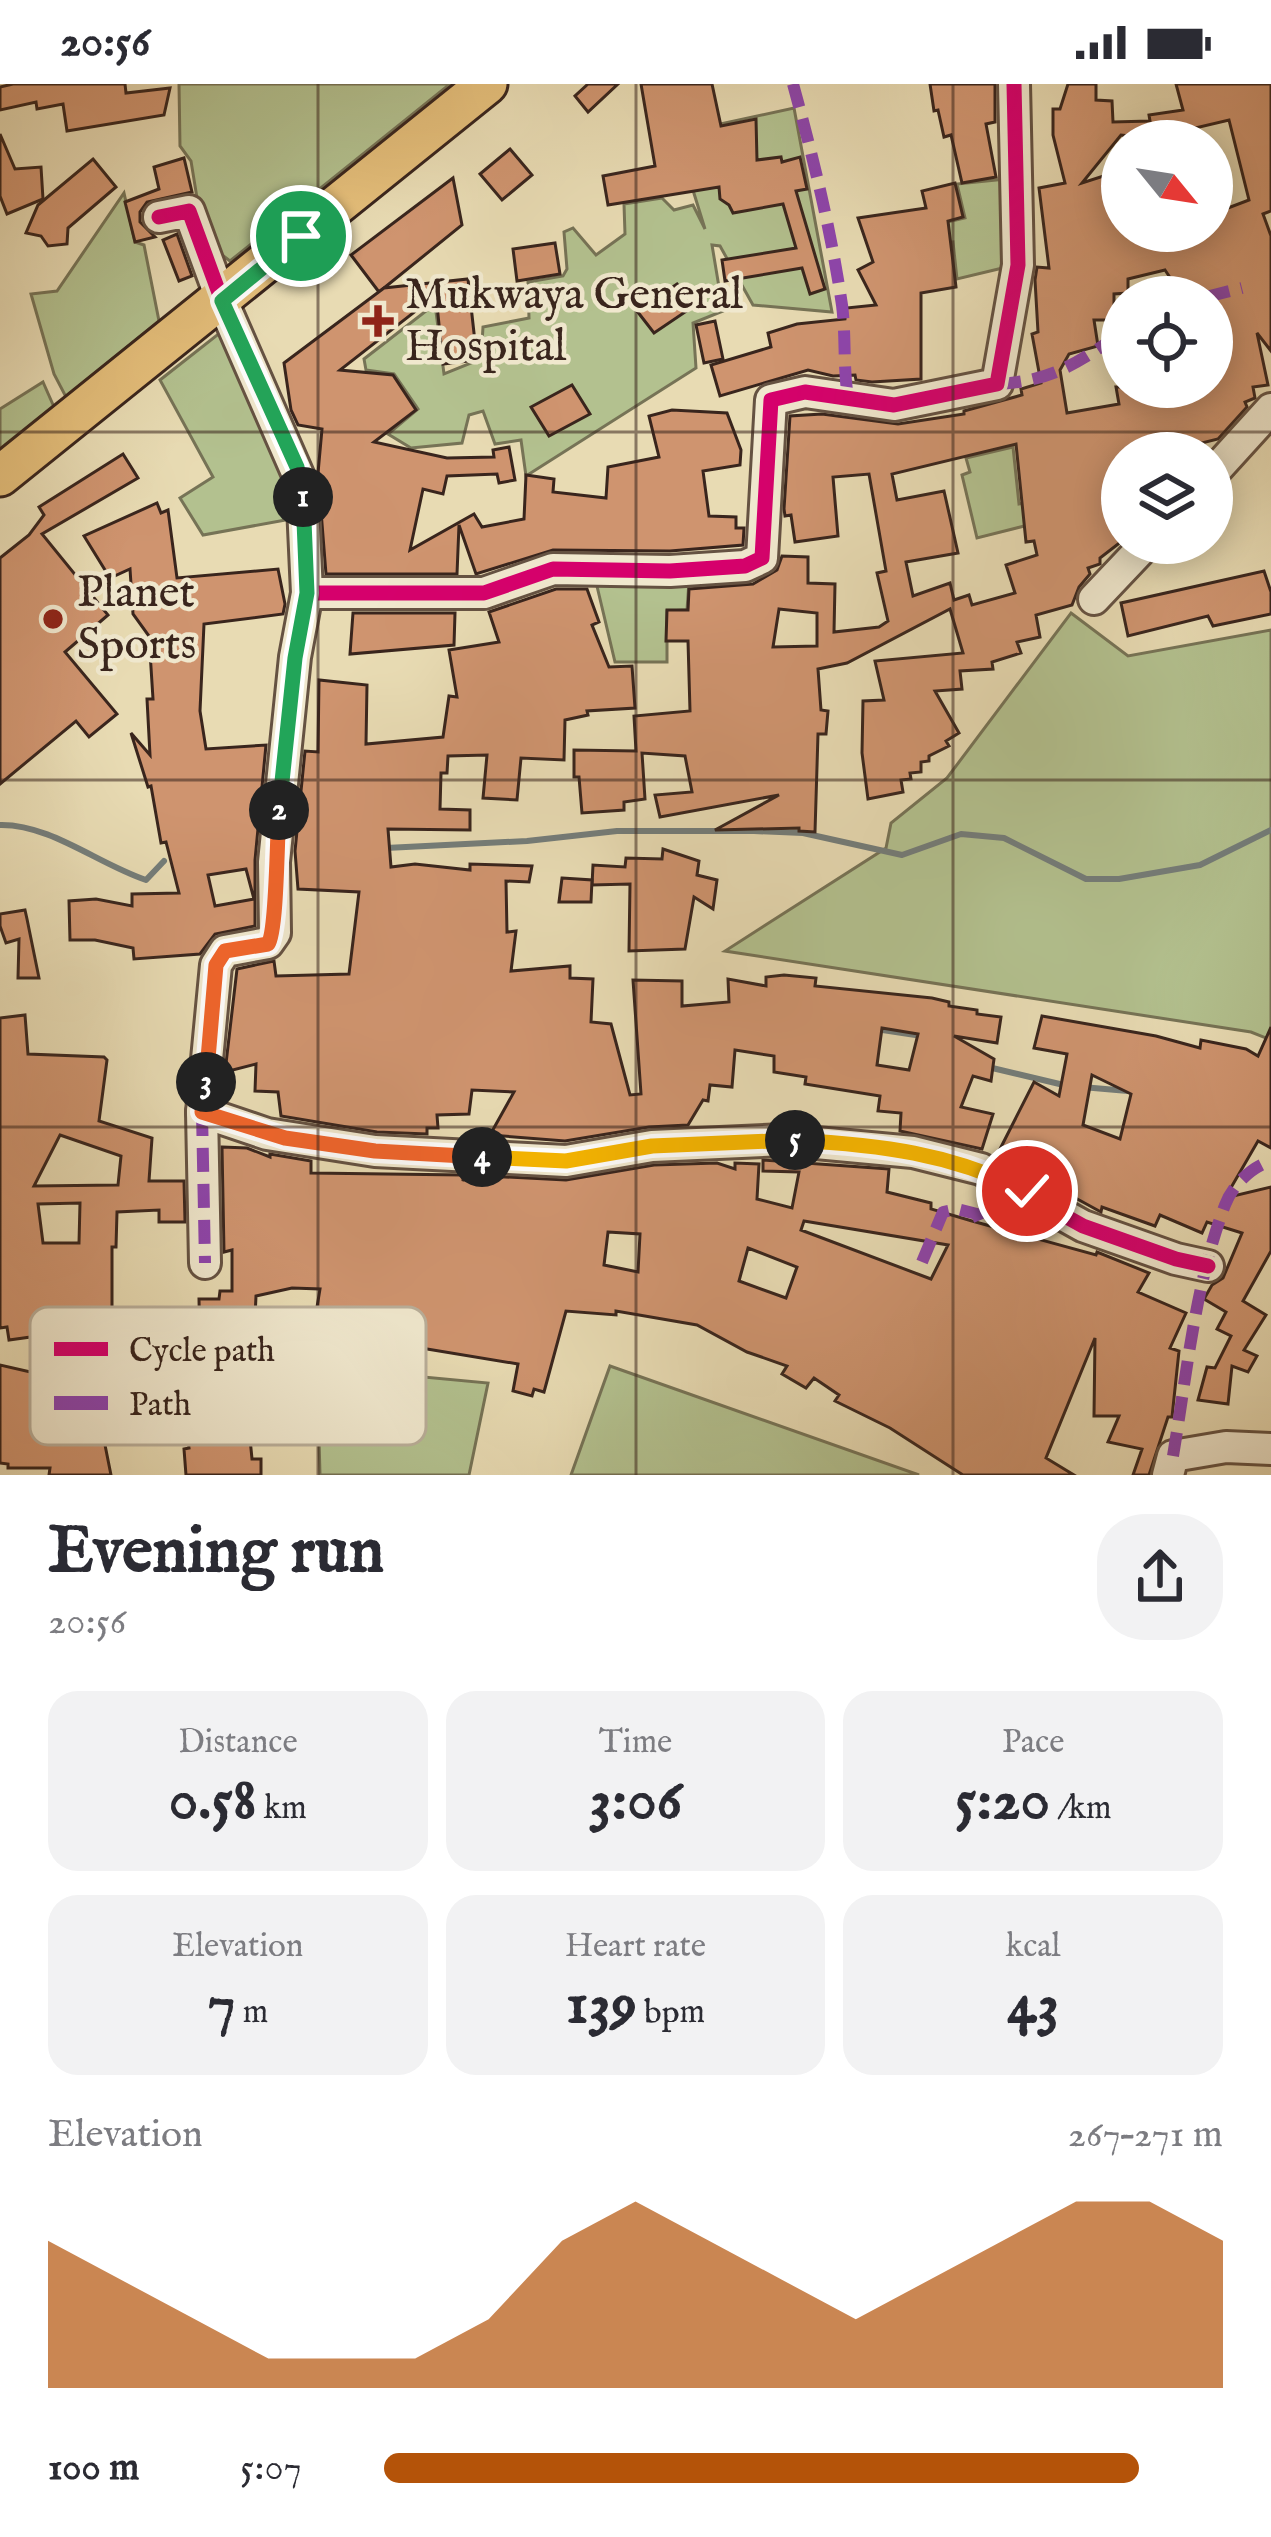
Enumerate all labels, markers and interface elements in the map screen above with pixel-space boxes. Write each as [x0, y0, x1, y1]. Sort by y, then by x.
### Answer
text: 20:56 [60, 14, 150, 71]
north arrow [1101, 120, 1233, 252]
map controls [1101, 120, 1233, 564]
pin [250, 185, 352, 287]
icon: arrive [268, 203, 334, 269]
place label: Mukwaya General Hospital [405, 267, 744, 376]
button: locate [1101, 276, 1233, 408]
marker: Mukwaya General Hospital [362, 305, 394, 337]
button: layers [1101, 432, 1233, 564]
pin: 1 [273, 467, 333, 527]
text: 1 [297, 476, 309, 518]
place label: Planet Sports [77, 565, 196, 674]
marker: Planet Sports [40, 606, 66, 632]
pin: 2 [249, 780, 309, 840]
text: 2 [271, 789, 287, 831]
pin: 3 [176, 1052, 236, 1112]
text: 3 [200, 1061, 212, 1103]
pin: 5 [765, 1110, 825, 1170]
text: 5 [789, 1119, 801, 1161]
pin: 4 [452, 1127, 512, 1187]
text: 4 [474, 1136, 490, 1178]
pin [976, 1140, 1078, 1242]
icon: check [994, 1158, 1060, 1224]
legend [30, 1307, 426, 1445]
text: Cycle path [129, 1331, 275, 1373]
text: Path [129, 1385, 191, 1427]
text: Evening run [48, 1511, 384, 1595]
button: share [1097, 1514, 1223, 1640]
text: 20:56 [48, 1598, 126, 1647]
text: Distance [178, 1722, 298, 1764]
text: Time [599, 1722, 672, 1764]
text: Pace [1002, 1722, 1064, 1764]
text: 0.58 [169, 1764, 256, 1840]
text: 3:06 [589, 1764, 682, 1840]
text: 5:20 [955, 1764, 1050, 1840]
text: km [256, 1788, 307, 1830]
text: /km [1050, 1788, 1112, 1830]
text: Elevation [172, 1926, 303, 1968]
text: Heart rate [565, 1926, 706, 1968]
text: kcal [1006, 1926, 1061, 1968]
text: 7 [207, 1968, 236, 2044]
text: 139 [566, 1968, 637, 2044]
text: 43 [1007, 1968, 1059, 2044]
text: m [236, 1992, 268, 2034]
text: bpm [637, 1992, 705, 2034]
text: Elevation [48, 2111, 203, 2160]
text: 267–271 m [1068, 2111, 1223, 2160]
text: 100 m [48, 2444, 139, 2493]
text: 5:07 [240, 2444, 302, 2493]

